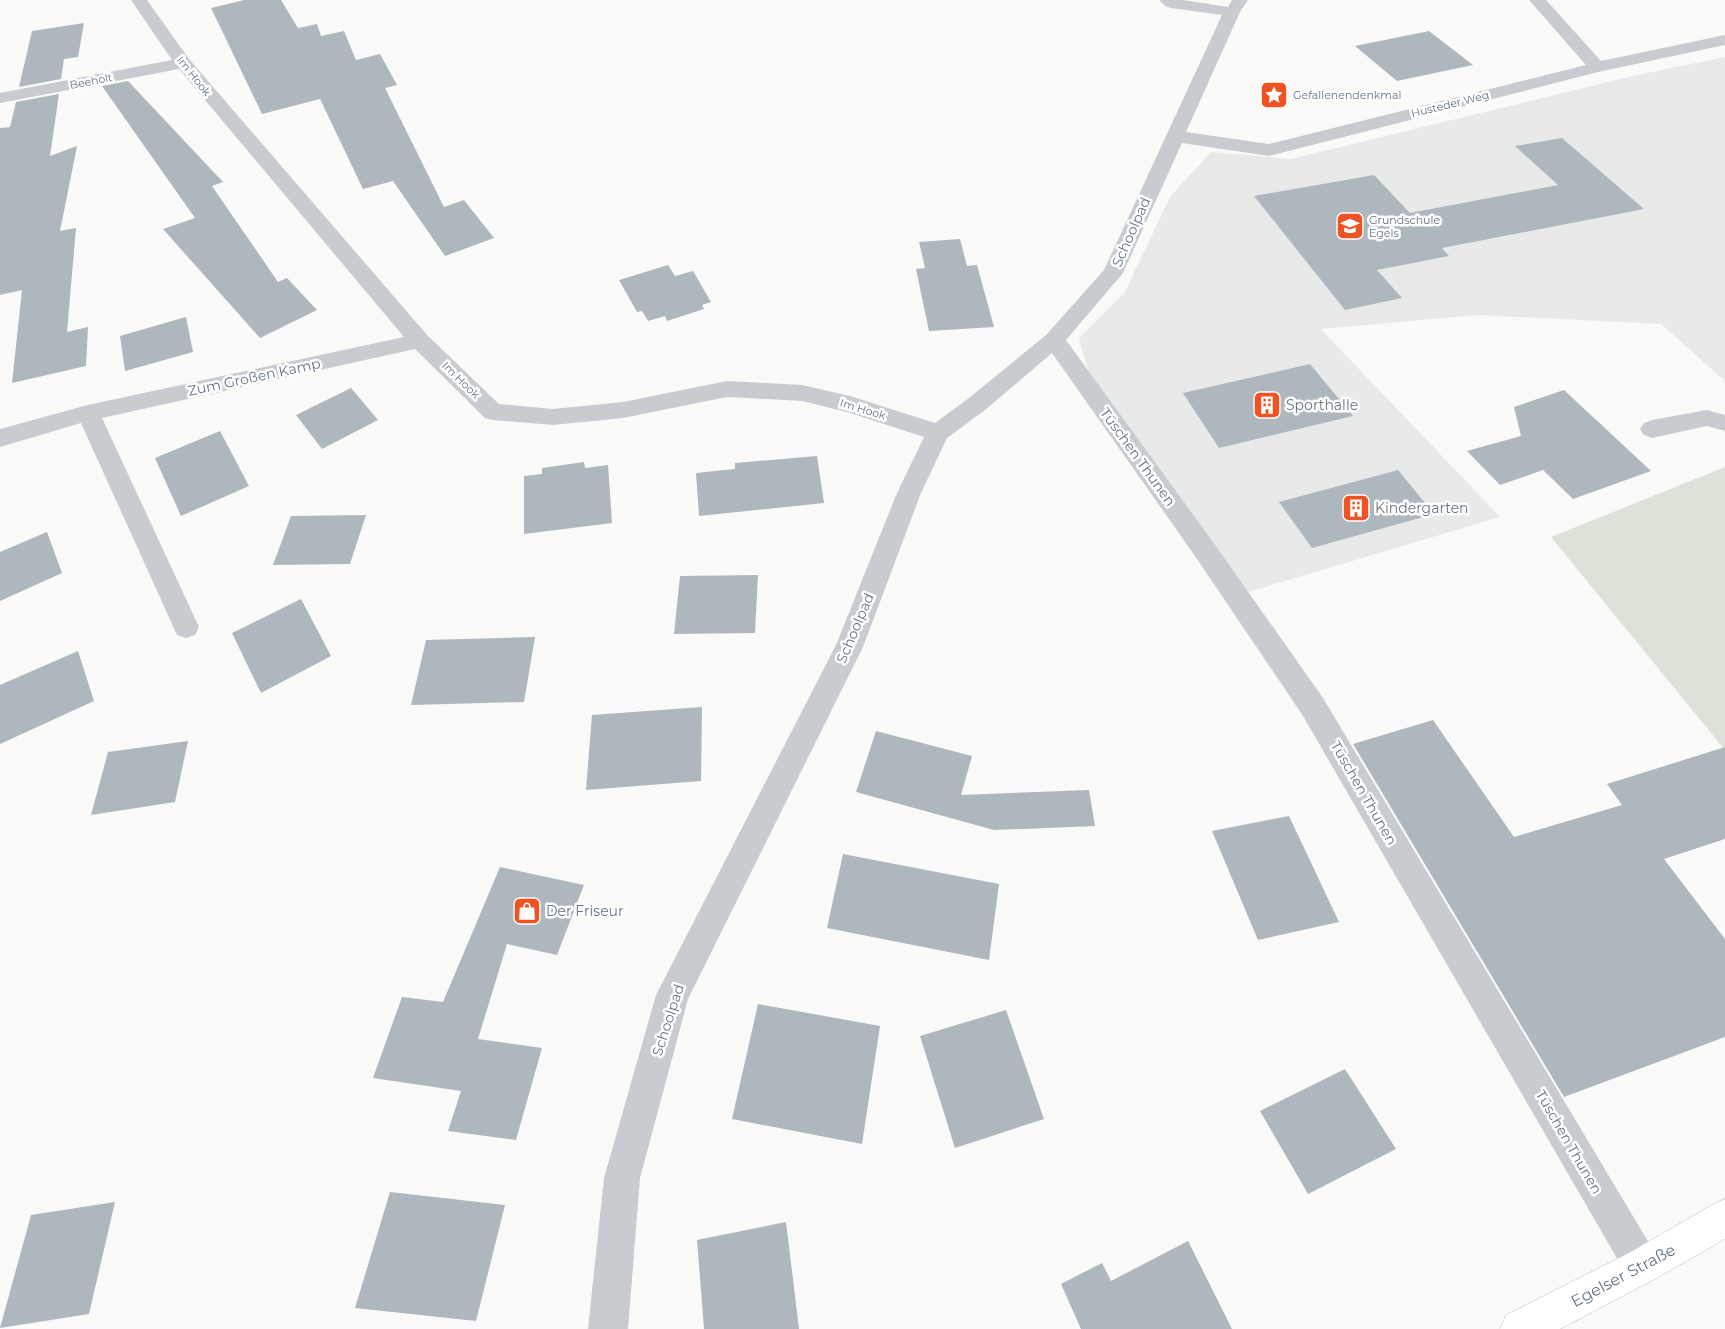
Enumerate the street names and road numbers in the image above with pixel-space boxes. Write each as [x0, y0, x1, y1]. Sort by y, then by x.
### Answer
street label: Im Hook [174, 53, 215, 99]
street label: Beeholt [68, 70, 114, 92]
street label: Husteder Weg [1410, 88, 1490, 120]
street label: Schoolpad [1108, 194, 1154, 270]
street label: Zum Großen Kamp [186, 354, 322, 400]
street label: Im Hook [439, 359, 483, 402]
street label: Im Hook [838, 395, 888, 423]
street label: Tüschen Thunen [1096, 404, 1180, 510]
street label: Schoolpad [832, 590, 878, 666]
street label: Tüschen Thunen [1327, 738, 1401, 848]
street label: Schoolpad [648, 982, 688, 1058]
street label: Tüschen Thunen [1532, 1087, 1606, 1197]
street label: Egelser Straße [1568, 1240, 1679, 1311]

